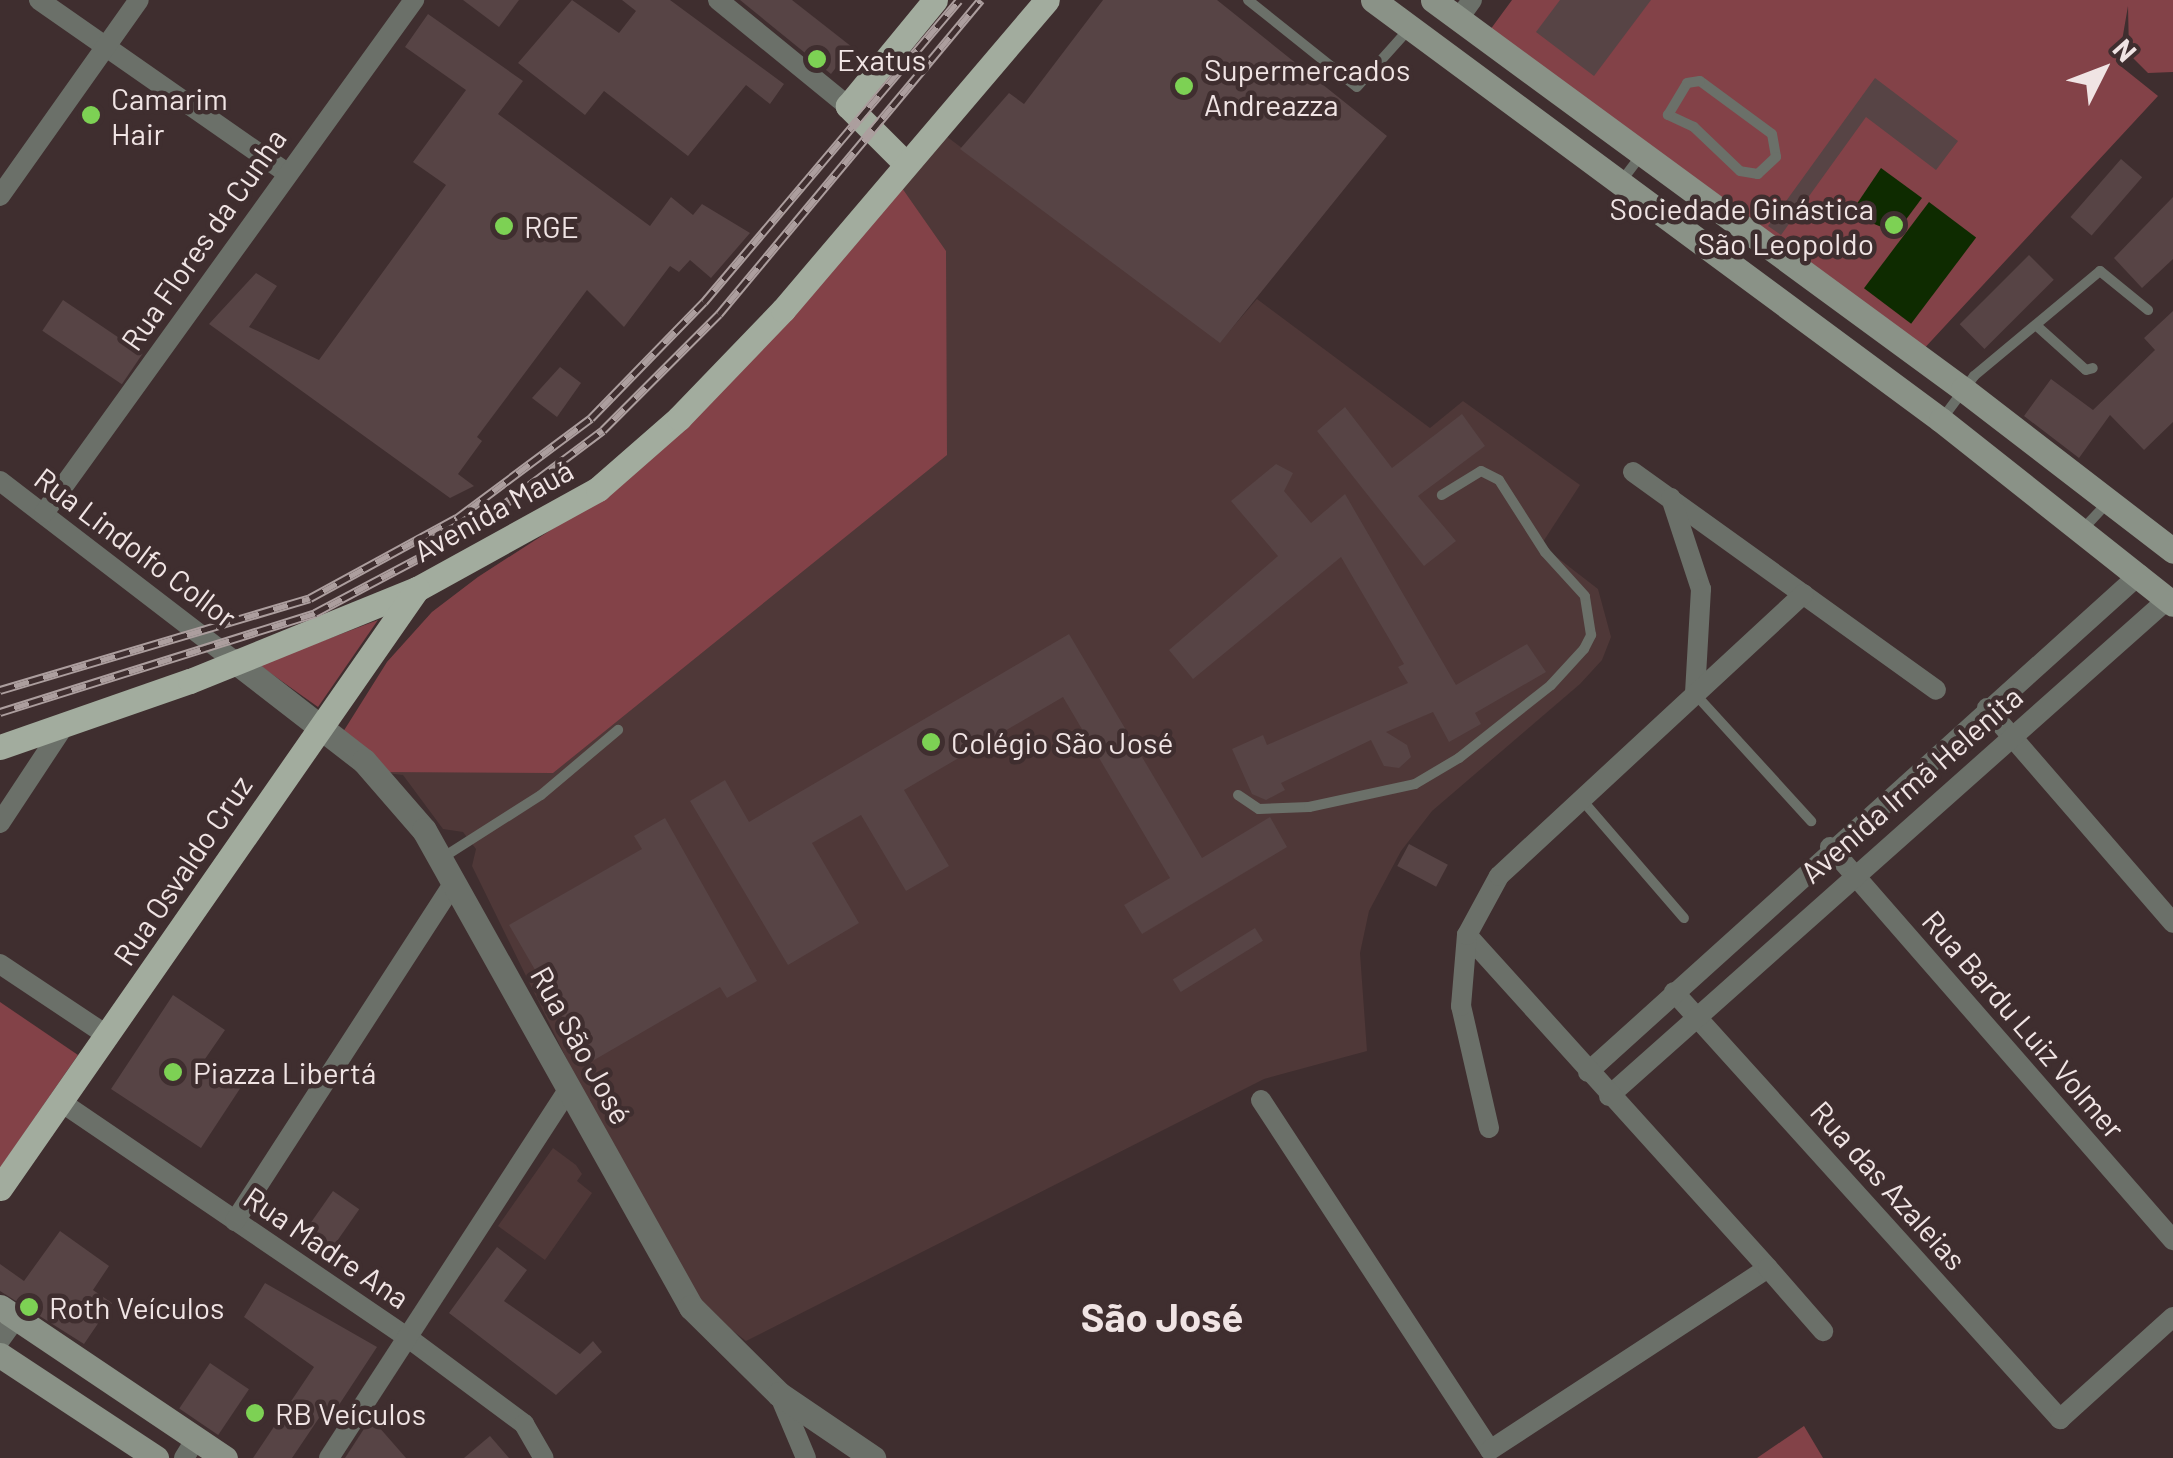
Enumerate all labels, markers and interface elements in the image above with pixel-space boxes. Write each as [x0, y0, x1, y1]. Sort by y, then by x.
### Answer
north arrow [2053, 20, 2153, 120]
text: N [2106, 32, 2144, 68]
place label: Exatus [837, 41, 926, 77]
marker: Exatus [806, 48, 828, 70]
place label: Supermercados Andreazza [1204, 51, 1410, 122]
marker: Supermercados Andreazza [1173, 75, 1195, 97]
place label: Camarim Hair [111, 80, 228, 150]
marker: Camarim Hair [80, 104, 102, 126]
street label: Rua Flores da Cunha [113, 121, 293, 357]
place label: Sociedade Ginástica São Leopoldo [1609, 190, 1874, 260]
place label: RGE [524, 208, 579, 244]
marker: Sociedade Ginástica São Leopoldo [1883, 214, 1905, 236]
marker: RGE [493, 215, 515, 237]
street label: Avenida Mauá [407, 451, 579, 569]
street label: Rua Lindolfo Collor [28, 459, 244, 635]
street label: Avenida Irmã Helenita [1793, 678, 2029, 890]
place label: Colégio São José [951, 724, 1173, 760]
marker: Colégio São José [920, 731, 942, 753]
street label: Rua Osvaldo Cruz [105, 768, 259, 972]
street label: Rua Bardu Luiz Volmer [1915, 903, 2133, 1145]
street label: Rua São José [524, 960, 640, 1130]
place label: Piazza Libertá [193, 1054, 376, 1090]
marker: Piazza Libertá [162, 1061, 184, 1083]
street label: Rua das Azaleias [1804, 1093, 1974, 1277]
street label: Rua Madre Ana [238, 1179, 416, 1315]
place label: Roth Veículos [49, 1289, 224, 1325]
district label: São José [1081, 1292, 1243, 1340]
marker: Roth Veículos [18, 1296, 40, 1318]
place label: RB Veículos [275, 1395, 426, 1431]
marker: RB Veículos [244, 1402, 266, 1424]

